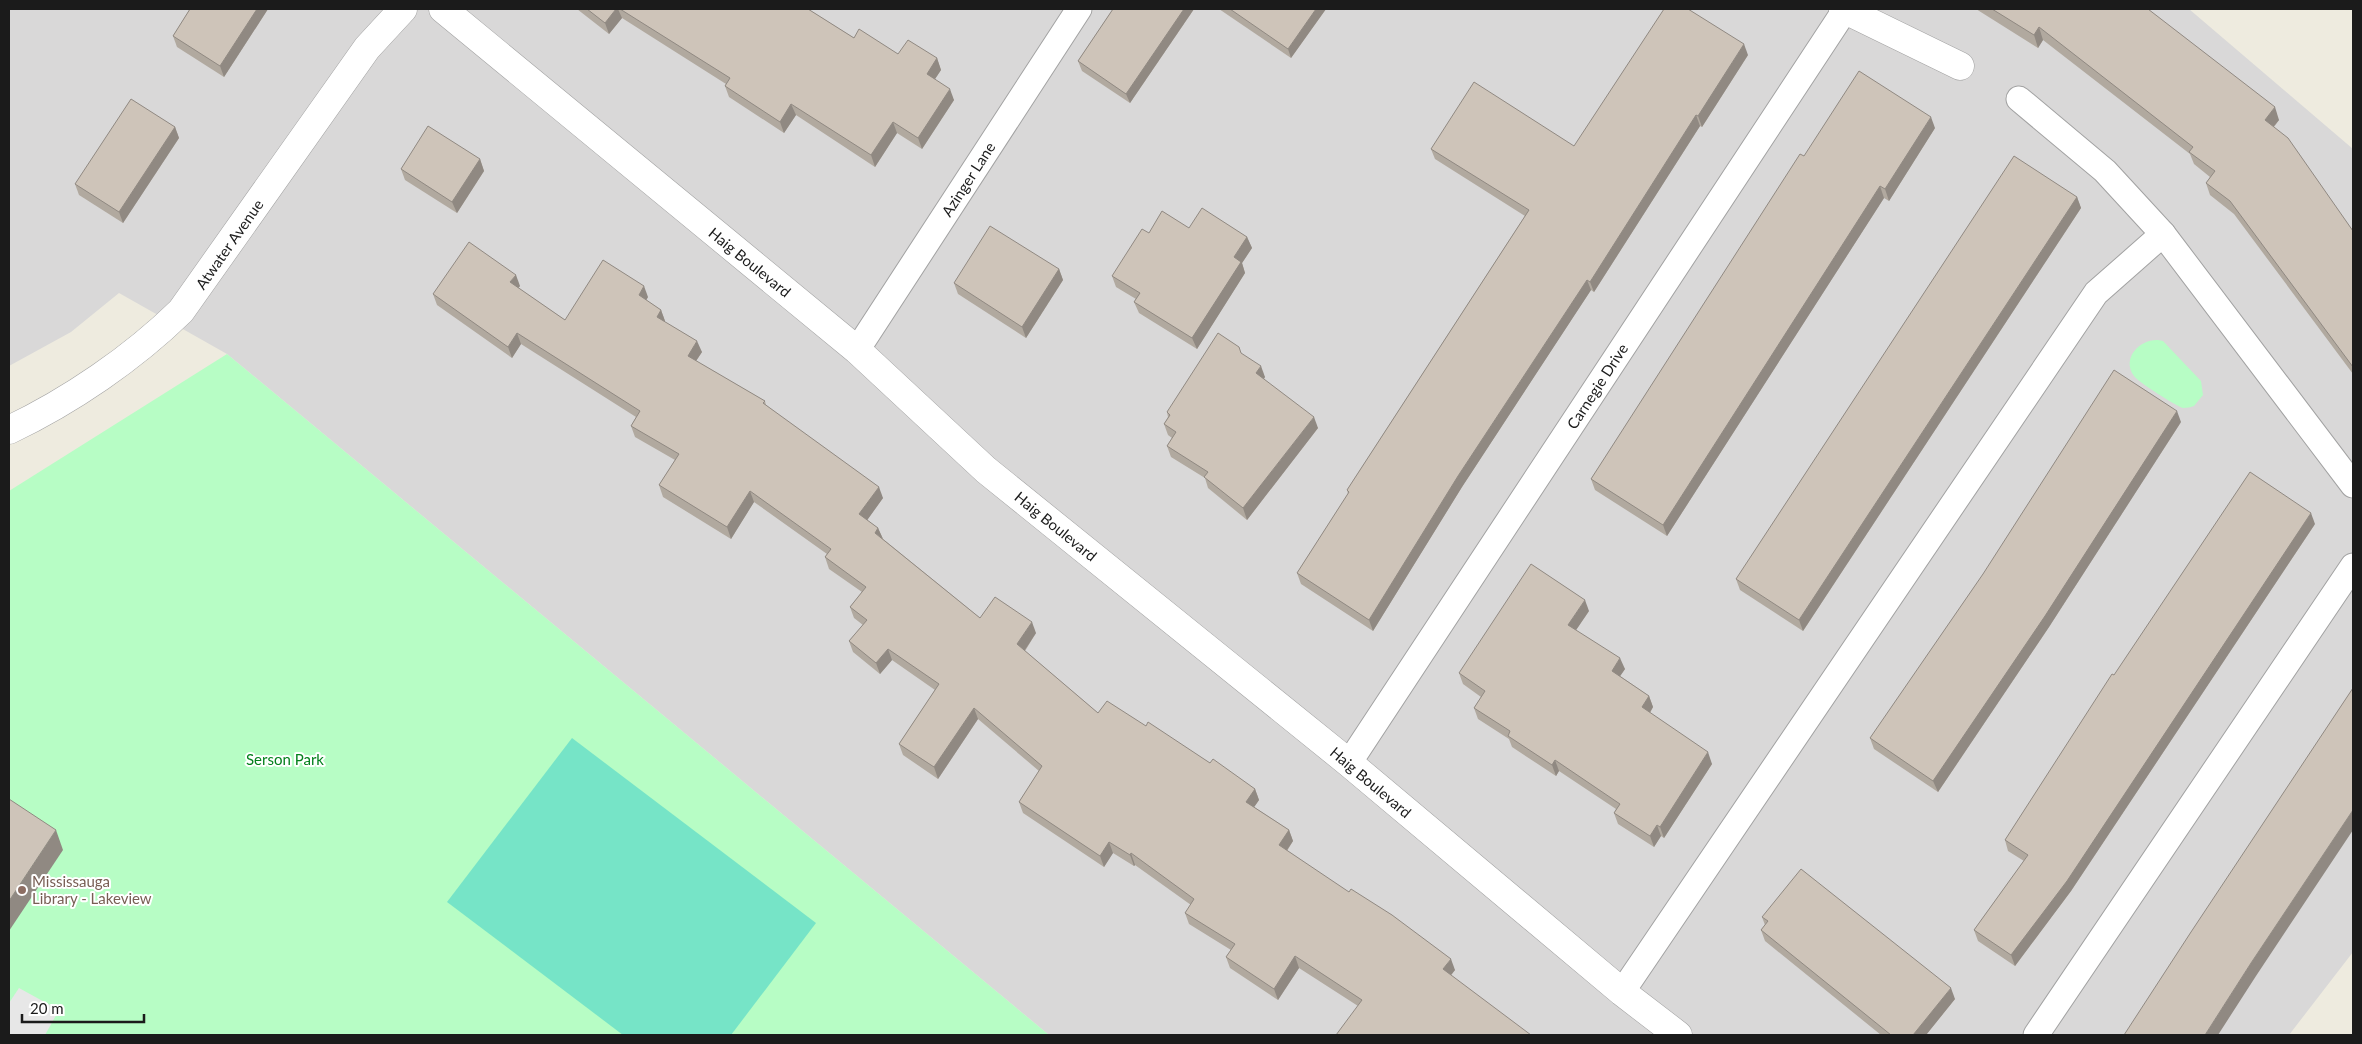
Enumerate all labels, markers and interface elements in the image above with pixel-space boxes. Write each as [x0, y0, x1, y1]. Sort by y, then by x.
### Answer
street label: Azinger Lane [937, 138, 999, 220]
street label: Atwater Avenue [191, 196, 267, 292]
street label: Haig Boulevard [705, 223, 795, 301]
street label: Carnegie Drive [1563, 340, 1631, 432]
street label: Haig Boulevard [1011, 487, 1101, 565]
street label: Haig Boulevard [1327, 743, 1415, 821]
park label: Serson Park [246, 750, 324, 768]
place label: Mississauga Library - Lakeview [32, 872, 152, 907]
marker: Mississauga Library - Lakeview [16, 884, 28, 896]
scale bar [22, 992, 145, 1024]
text: 20 m [30, 999, 64, 1017]

